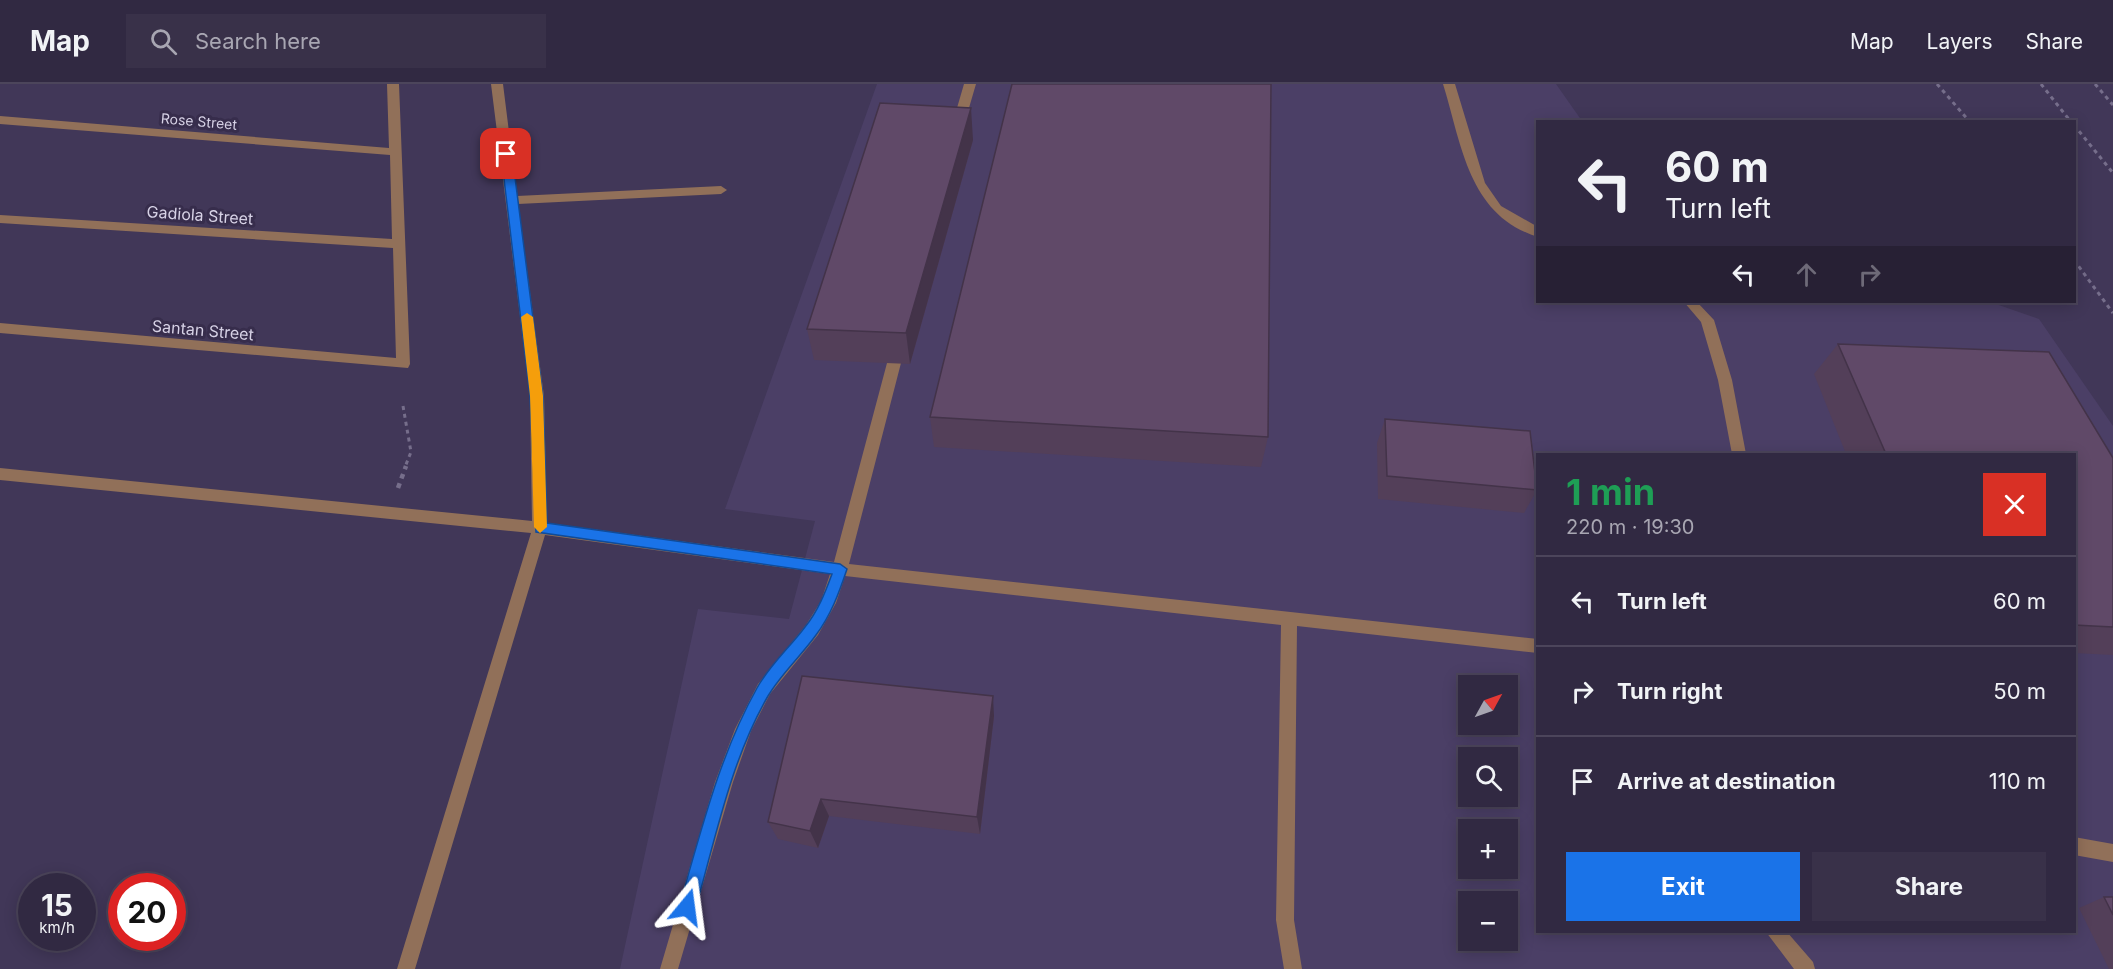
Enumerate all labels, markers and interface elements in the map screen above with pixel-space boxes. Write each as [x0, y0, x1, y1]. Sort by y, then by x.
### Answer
search box [126, 14, 546, 68]
text: Map [30, 24, 90, 58]
icon: search [147, 25, 180, 58]
text: Search here [195, 28, 321, 54]
text: Map [1850, 29, 1894, 54]
text: Layers [1927, 29, 1993, 54]
text: Share [2026, 29, 2083, 54]
street label: Rose Street [160, 109, 238, 133]
pin [480, 128, 531, 179]
icon: arrive [489, 137, 522, 170]
text: 60 m [1665, 141, 1769, 192]
icon: left [1566, 144, 1644, 222]
text: Turn left [1665, 192, 1771, 225]
street label: Gadiola Street [146, 201, 254, 229]
icon: left [1727, 258, 1760, 291]
icon: ahead [1790, 258, 1823, 291]
icon: right [1853, 258, 1886, 291]
street label: Santan Street [151, 316, 255, 344]
text: 1 min [1566, 470, 1655, 514]
button: close [1983, 473, 2046, 536]
text: 220 m · 19:30 [1566, 515, 1694, 539]
icon: left [1566, 585, 1599, 618]
text: Turn left [1617, 588, 1707, 614]
text: 60 m [1993, 588, 2046, 614]
north arrow [1458, 675, 1518, 735]
map controls [1458, 675, 1518, 951]
icon: right [1566, 675, 1599, 708]
text: Turn right [1617, 678, 1723, 704]
text: 50 m [1993, 678, 2046, 704]
button: search [1458, 747, 1518, 807]
icon: arrive [1566, 765, 1599, 798]
text: Arrive at destination [1617, 768, 1836, 794]
text: 110 m [1989, 768, 2046, 794]
button: + [1458, 819, 1518, 879]
button: Exit [1566, 852, 1800, 921]
button: Share [1812, 852, 2046, 921]
speed limit sign: 20 [108, 873, 186, 951]
position arrow [655, 875, 719, 939]
text: 15 [41, 887, 73, 923]
button: − [1458, 891, 1518, 951]
text: km/h [39, 918, 75, 937]

